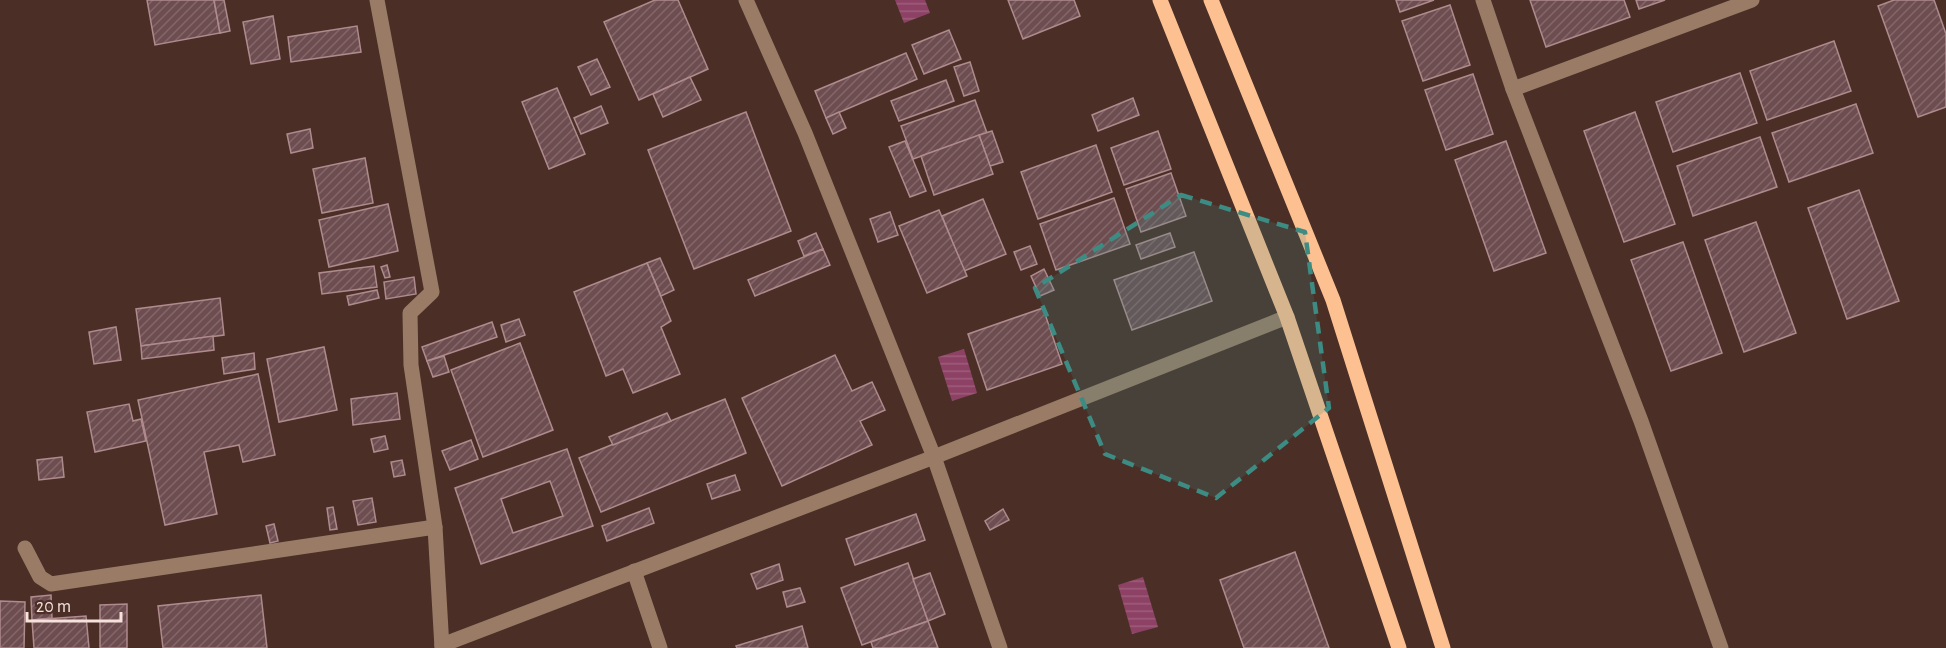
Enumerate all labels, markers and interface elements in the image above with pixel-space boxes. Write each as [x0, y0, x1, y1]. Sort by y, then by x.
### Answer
scale bar [27, 585, 122, 623]
text: 20 m [36, 598, 71, 616]

